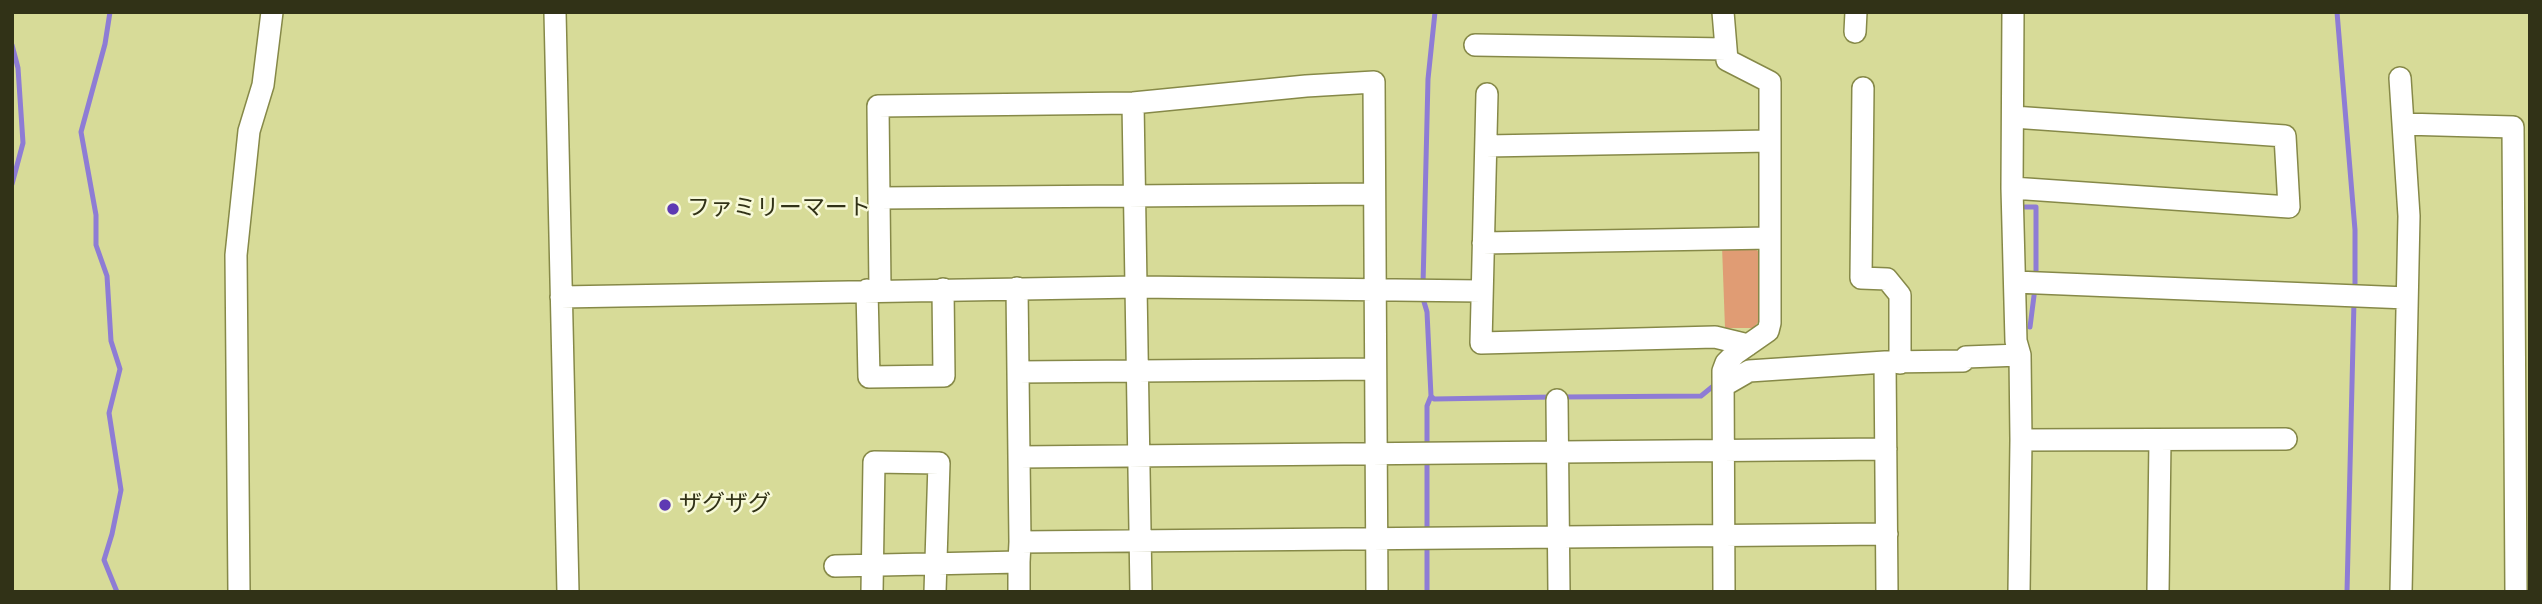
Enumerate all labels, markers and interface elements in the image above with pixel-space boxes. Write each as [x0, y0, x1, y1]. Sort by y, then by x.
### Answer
place label: ファミリーマート [687, 195, 871, 223]
marker: ファミリーマート [665, 201, 681, 217]
place label: ザグザグ [679, 491, 771, 519]
marker: ザグザグ [657, 497, 673, 513]

